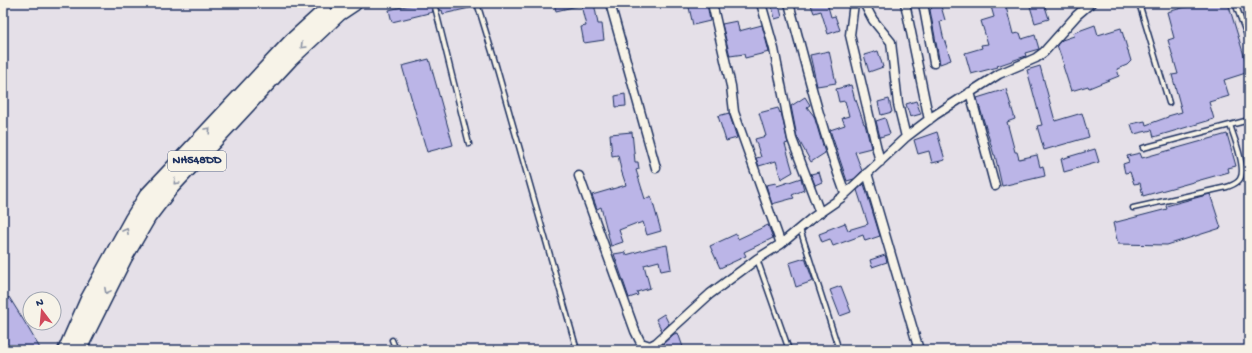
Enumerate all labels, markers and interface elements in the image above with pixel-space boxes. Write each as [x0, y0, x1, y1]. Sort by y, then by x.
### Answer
one-way arrow [300, 41, 308, 49]
one-way arrow [203, 128, 210, 135]
road number: NH548DD [168, 151, 226, 171]
one-way arrow [174, 177, 181, 185]
one-way arrow [121, 228, 129, 235]
one-way arrow [104, 287, 112, 295]
north arrow [22, 291, 62, 331]
text: N [35, 297, 45, 310]

